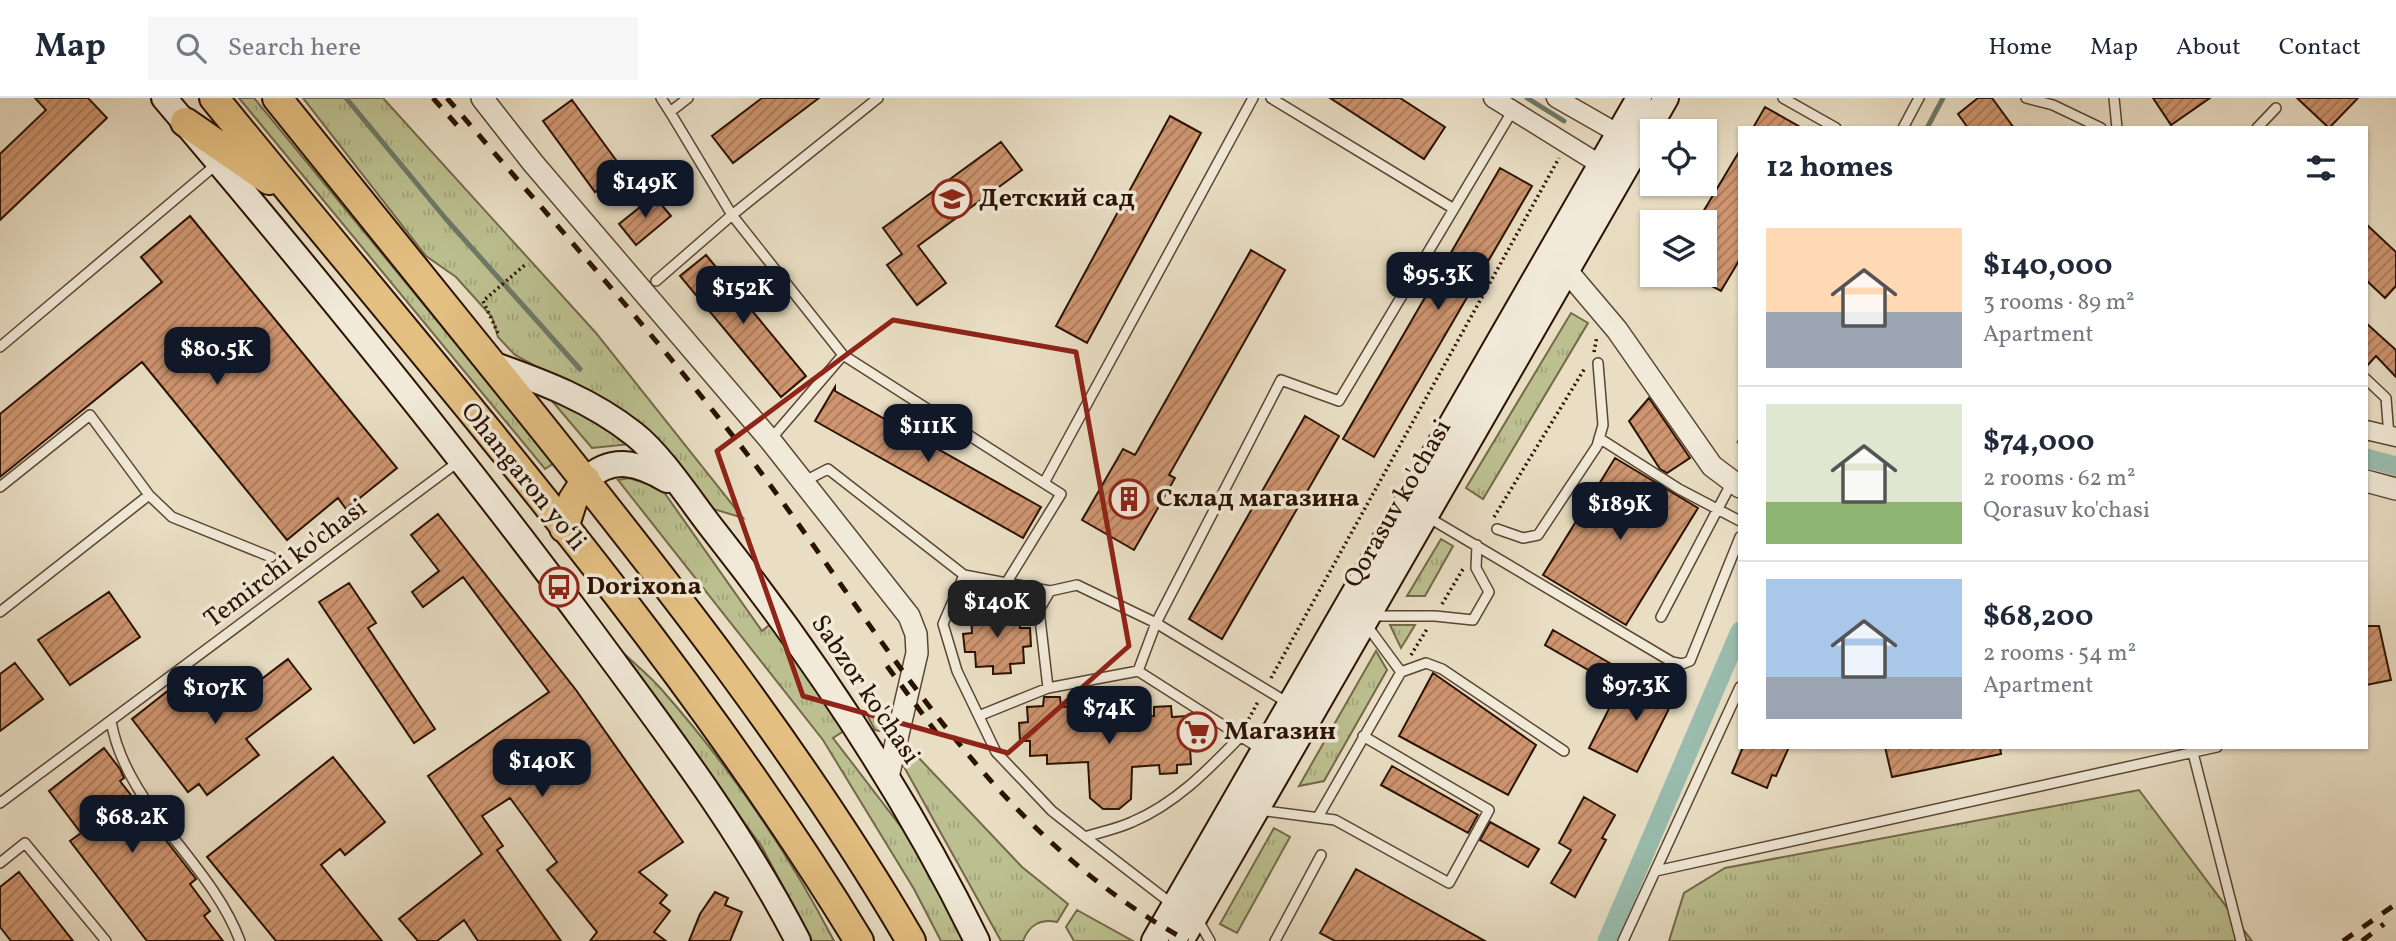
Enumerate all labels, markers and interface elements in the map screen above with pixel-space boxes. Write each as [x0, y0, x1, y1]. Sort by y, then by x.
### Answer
search box [148, 17, 638, 80]
text: Map [35, 25, 106, 71]
icon: search [172, 29, 210, 67]
text: Search here [228, 30, 361, 66]
text: Home [1988, 31, 2052, 65]
text: Map [2090, 31, 2138, 65]
text: About [2176, 31, 2241, 65]
text: Contact [2279, 31, 2361, 65]
map controls [1640, 119, 1717, 287]
button: locate [1640, 119, 1717, 196]
text: 12 homes [1766, 147, 1893, 189]
icon: filters [2302, 149, 2340, 187]
pin: $149K [596, 160, 694, 220]
text: $149K [613, 167, 677, 199]
school or university icon: Детский сад [931, 178, 973, 220]
place label: Детский сад [979, 181, 1135, 217]
button: layers [1640, 210, 1717, 287]
text: $140,000 [1983, 245, 2113, 287]
pin: $95.3K [1381, 252, 1495, 312]
icon: home [1822, 256, 1906, 340]
text: $95.3K [1403, 259, 1473, 291]
pin: $152K [694, 266, 792, 326]
text: $152K [712, 273, 774, 305]
text: 3 rooms · 89 m² [1983, 287, 2135, 319]
text: Apartment [1983, 319, 2094, 351]
pin: $80.5K [160, 328, 274, 387]
text: $80.5K [180, 334, 254, 366]
street label: Ohangaron yoʻli [452, 395, 594, 559]
pin: $111K [879, 404, 977, 464]
text: $111K [899, 411, 957, 443]
street label: Qorasuv ko'chasi [1335, 413, 1461, 595]
text: $74,000 [1983, 421, 2095, 463]
icon: home [1822, 432, 1906, 516]
text: 2 rooms · 62 m² [1983, 463, 2135, 495]
building icon: Склад магазина [1108, 478, 1150, 520]
place label: Склад магазина [1156, 481, 1359, 517]
pin: $189K [1571, 482, 1669, 542]
text: $189K [1588, 489, 1652, 521]
street label: Temirchi ko'chasi [197, 491, 375, 637]
text: Qorasuv ko'chasi [1983, 495, 2150, 527]
bus stop icon: Dorixona [538, 566, 580, 608]
place label: Dorixona [586, 569, 702, 605]
pin: $140K [948, 580, 1046, 640]
text: $140K [964, 587, 1030, 619]
text: $68,200 [1983, 596, 2093, 638]
icon: home [1822, 607, 1906, 691]
street label: Sabzor ko'chasi [802, 608, 928, 772]
text: 2 rooms · 54 m² [1983, 638, 2136, 670]
pin: $97.3K [1579, 664, 1693, 723]
pin: $107K [166, 666, 264, 726]
text: $97.3K [1602, 670, 1670, 702]
text: Apartment [1983, 670, 2094, 702]
text: $107K [183, 673, 247, 705]
pin: $74K [1068, 686, 1150, 746]
text: $74K [1083, 693, 1135, 725]
supermarket icon: Магазин [1176, 711, 1218, 753]
place label: Магазин [1224, 714, 1336, 750]
pin: $140K [493, 740, 591, 799]
text: $140K [509, 746, 575, 778]
pin: $68.2K [75, 796, 189, 855]
text: $68.2K [96, 802, 168, 834]

